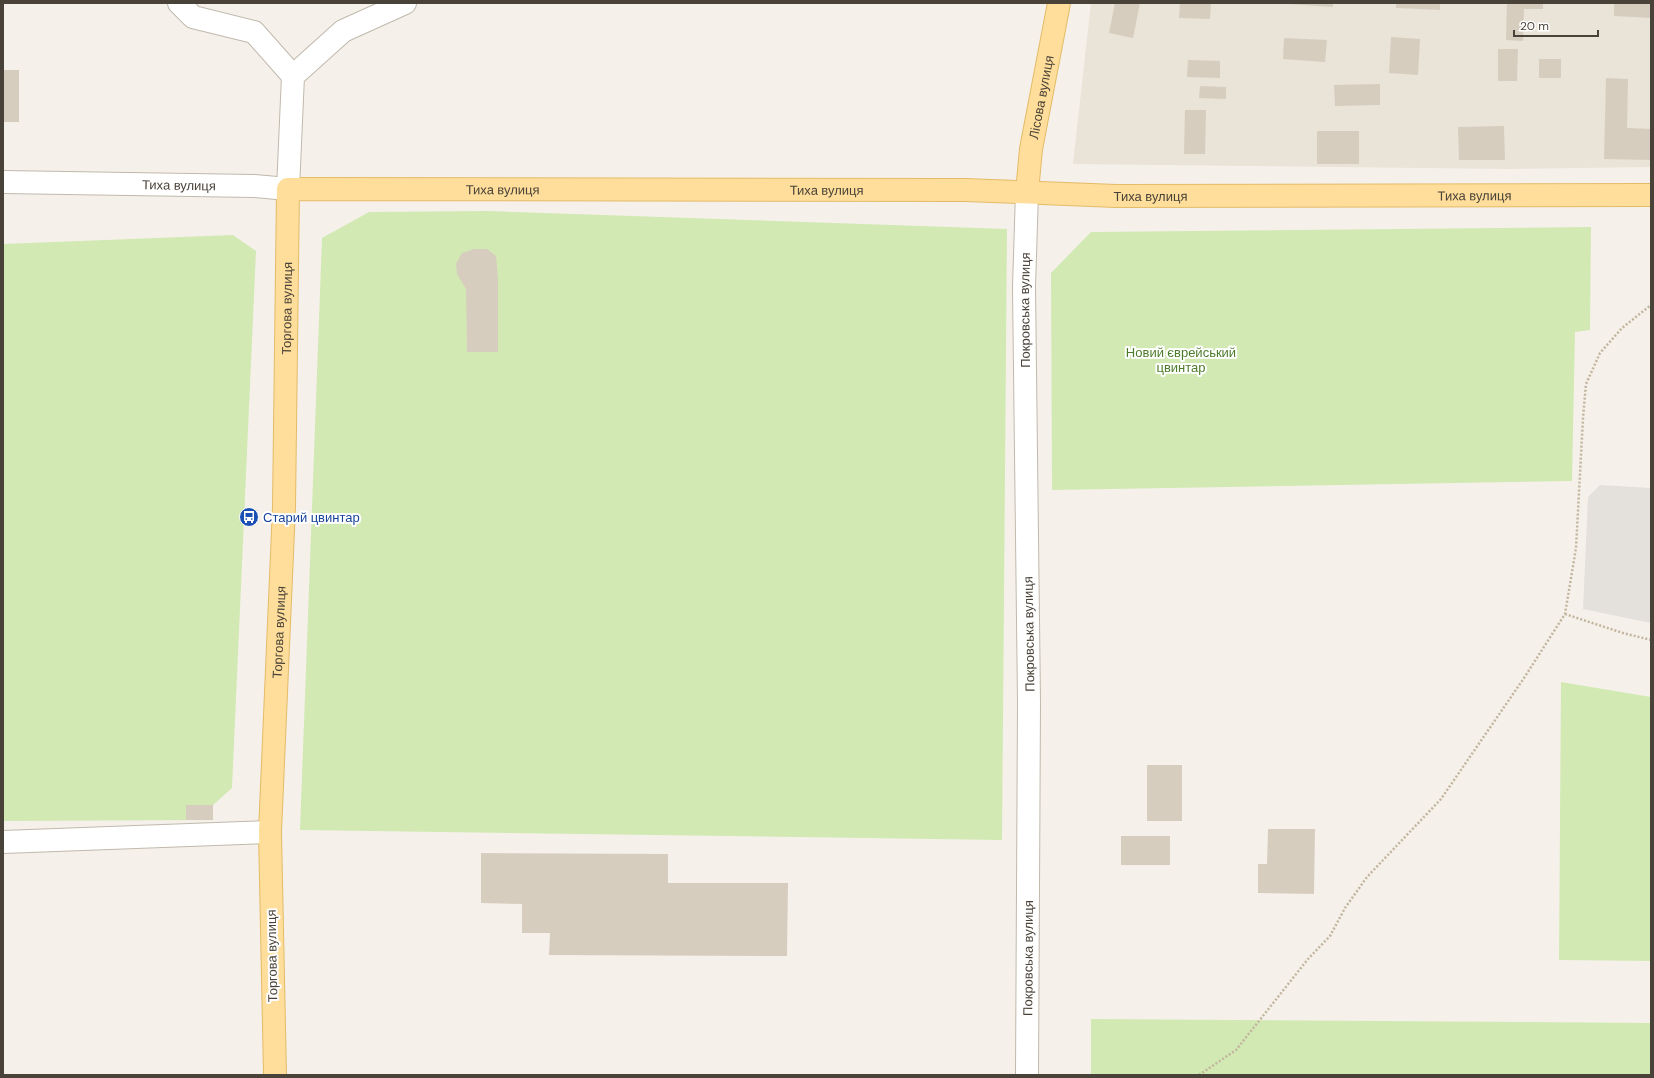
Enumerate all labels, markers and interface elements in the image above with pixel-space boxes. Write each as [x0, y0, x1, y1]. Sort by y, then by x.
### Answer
scale bar [1514, 12, 1598, 38]
text: 20 m [1520, 18, 1549, 34]
street label: Лісова вулиця [1025, 54, 1057, 140]
street label: Тиха вулиця [142, 176, 216, 194]
street label: Тиха вулиця [466, 181, 540, 198]
street label: Тиха вулиця [790, 181, 864, 198]
street label: Тиха вулиця [1114, 187, 1187, 205]
street label: Тиха вулиця [1438, 187, 1511, 204]
street label: Покровська вулиця [1015, 252, 1034, 368]
street label: Торгова вулиця [277, 262, 296, 355]
park label: Новий єврейський цвинтар [1126, 344, 1236, 376]
bus stop icon: Старий цвинтар [238, 506, 260, 528]
place label: Старий цвинтар [263, 509, 360, 526]
street label: Покровська вулиця [1019, 576, 1039, 692]
street label: Торгова вулиця [268, 586, 289, 679]
street label: Покровська вулиця [1019, 900, 1036, 1016]
street label: Торгова вулиця [263, 910, 281, 1002]

